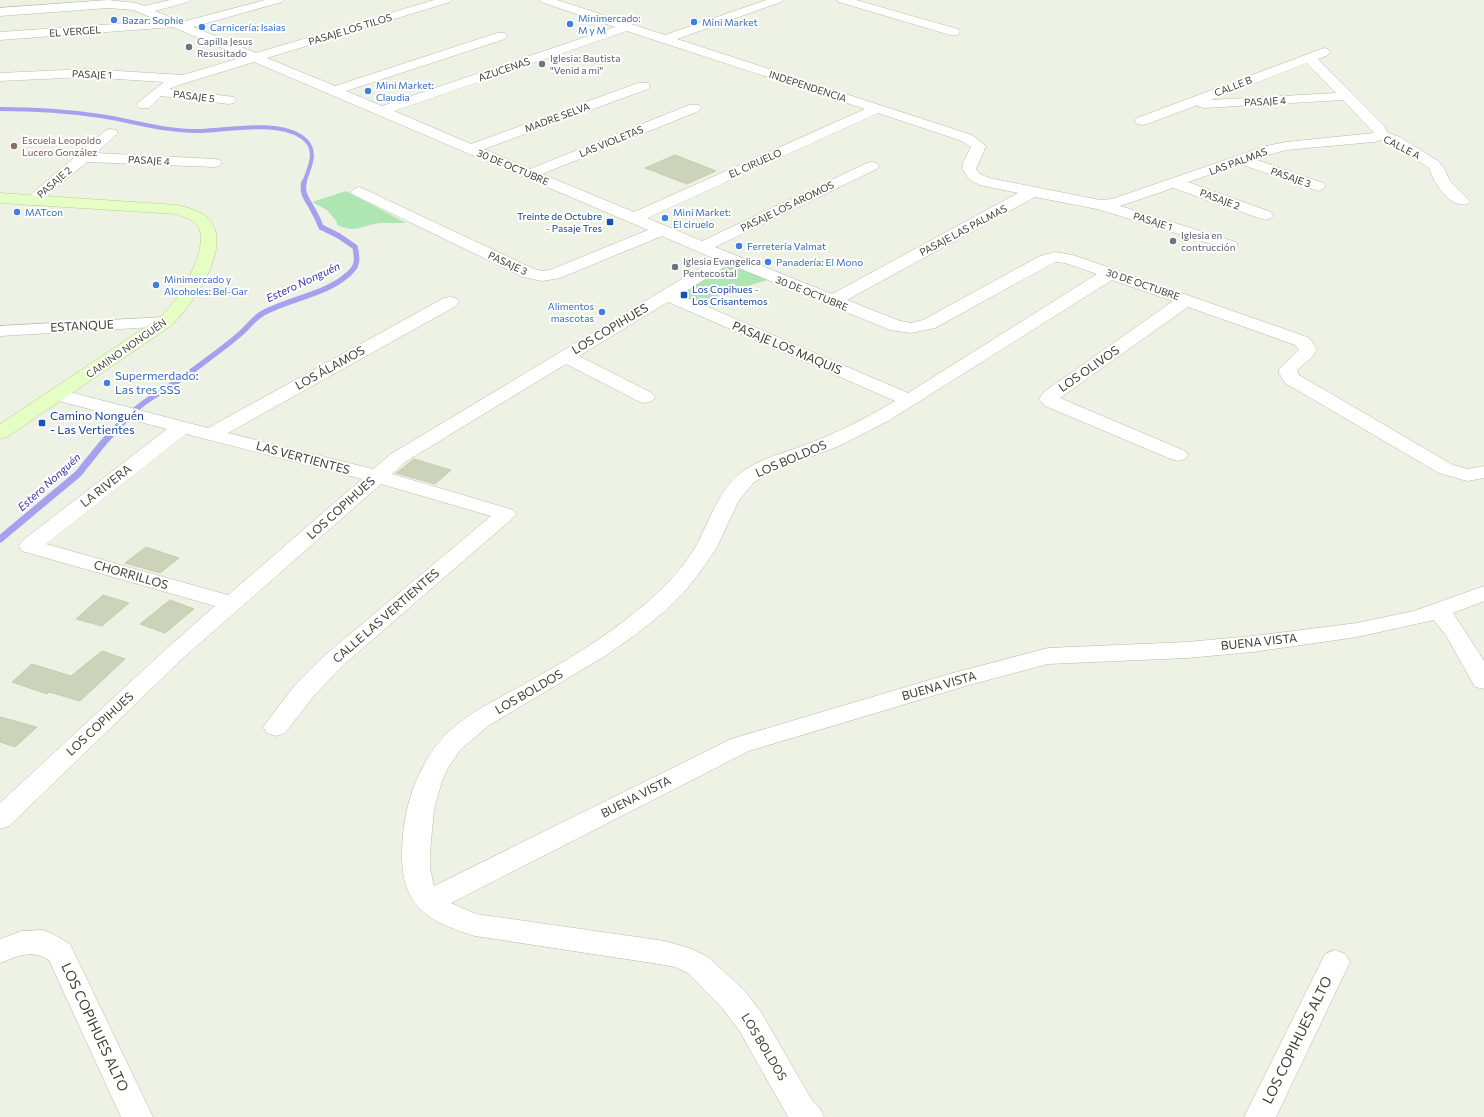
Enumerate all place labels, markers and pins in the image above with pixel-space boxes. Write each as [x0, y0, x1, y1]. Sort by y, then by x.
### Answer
place label: Minimercado: M y M [578, 12, 641, 36]
place label: Bazar: Sophie [122, 14, 184, 26]
marker: Bazar: Sophie [109, 15, 119, 25]
place label: Mini Market [702, 16, 758, 28]
marker: Mini Market [689, 17, 699, 27]
marker: Minimercado: M y M [565, 19, 575, 29]
place label: Carnicería: Isaias [210, 21, 286, 33]
marker: Carnicería: Isaias [197, 22, 207, 32]
place label: Capilla Jesus Resusitado [197, 35, 253, 59]
marker: Capilla Jesus Resusitado [184, 42, 194, 52]
place label: Iglesia: Bautista "Venid a mi" [550, 52, 620, 76]
marker: Iglesia: Bautista "Venid a mi" [537, 59, 547, 69]
place label: Mini Market: Claudia [376, 79, 434, 103]
marker: Mini Market: Claudia [363, 86, 373, 96]
place label: Escuela Leopoldo Lucero González [22, 134, 101, 158]
marker: Escuela Leopoldo Lucero González [9, 141, 19, 151]
place label: MATcon [25, 206, 63, 218]
place label: Mini Market: El ciruelo [673, 206, 731, 230]
marker: MATcon [12, 207, 22, 217]
place label: Treinte de Octubre - Pasaje Tres [517, 210, 602, 234]
marker: Mini Market: El ciruelo [660, 213, 670, 223]
marker: Treinte de Octubre - Pasaje Tres [605, 217, 615, 227]
place label: Iglesia en contrucción [1181, 229, 1236, 253]
marker: Iglesia en contrucción [1168, 236, 1178, 246]
place label: Ferretería Valmat [747, 240, 826, 252]
marker: Ferretería Valmat [734, 241, 744, 251]
place label: Iglesia Evangelica Pentecostal [683, 255, 761, 279]
place label: Panadería: El Mono [776, 256, 863, 268]
marker: Panadería: El Mono [763, 257, 773, 267]
marker: Iglesia Evangelica Pentecostal [670, 262, 680, 272]
place label: Minimercado y Alcoholes: Bel-Gar [164, 273, 248, 297]
marker: Minimercado y Alcoholes: Bel-Gar [151, 280, 161, 290]
place label: Los Copihues - Los Crisantemos [692, 283, 768, 307]
marker: Los Copihues - Los Crisantemos [679, 290, 689, 300]
place label: Alimentos mascotas [548, 300, 594, 324]
marker: Alimentos mascotas [597, 307, 607, 317]
place label: Supermerdado: Las tres SSS [115, 368, 199, 396]
marker: Supermerdado: Las tres SSS [102, 378, 112, 388]
place label: Camino Nonguén - Las Vertientes [50, 408, 144, 436]
marker: Camino Nonguén - Las Vertientes [37, 418, 47, 428]

